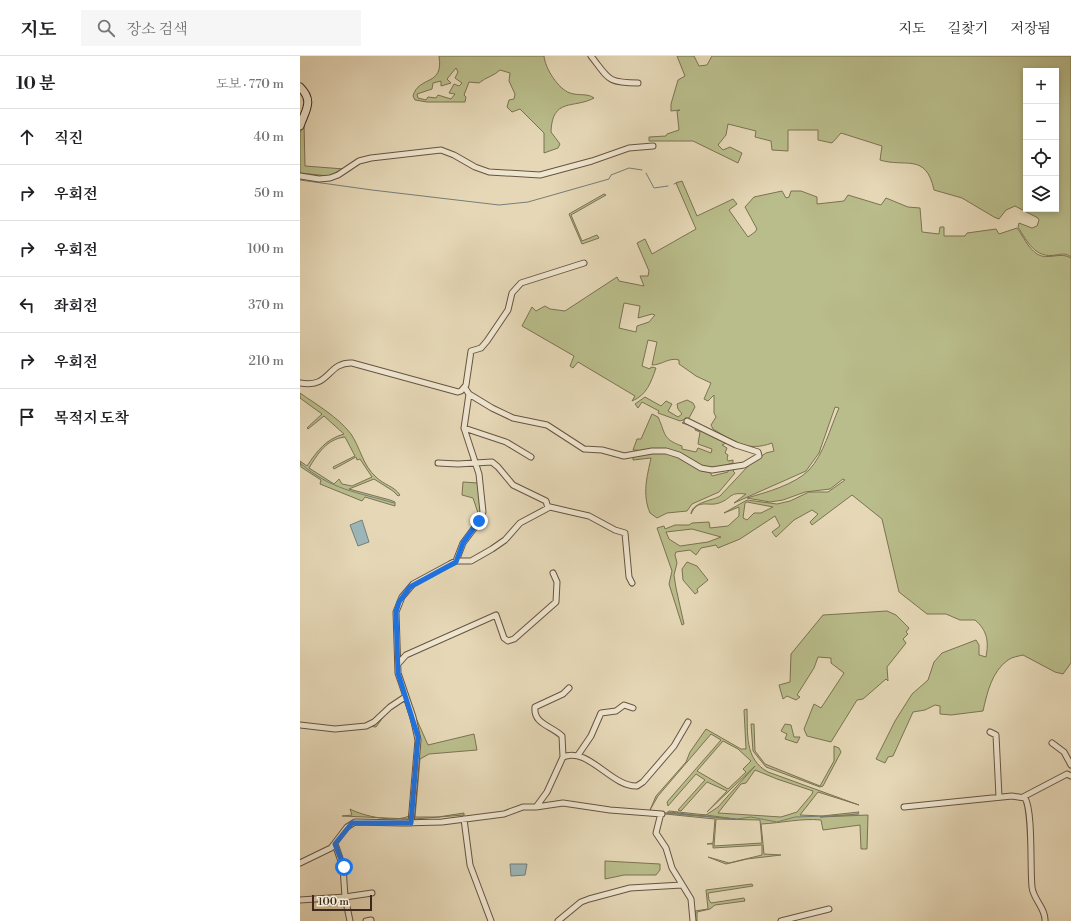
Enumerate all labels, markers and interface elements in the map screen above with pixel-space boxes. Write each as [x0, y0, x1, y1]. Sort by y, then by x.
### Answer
search box [81, 10, 361, 46]
icon: search [95, 17, 117, 39]
text: 지도 [20, 18, 57, 42]
text: 장소 검색 [127, 20, 188, 39]
text: 지도 [899, 20, 926, 38]
text: 길찾기 [948, 20, 988, 38]
text: 저장됨 [1010, 20, 1051, 38]
map controls [1023, 68, 1059, 212]
button: + [1023, 68, 1059, 104]
text: 10 분 [16, 73, 55, 95]
text: 도보 · 770 m [216, 76, 284, 92]
button: − [1023, 104, 1059, 140]
icon: ahead [16, 126, 38, 148]
text: 직진 [54, 129, 83, 148]
text: 40 m [254, 129, 284, 145]
button: locate [1023, 140, 1059, 176]
button: layers [1023, 176, 1059, 212]
icon: right [16, 182, 38, 204]
text: 우회전 [54, 185, 97, 204]
text: 50 m [254, 185, 284, 201]
icon: right [16, 238, 38, 260]
text: 우회전 [54, 241, 97, 260]
text: 100 m [248, 241, 284, 257]
icon: left [16, 294, 38, 316]
text: 좌회전 [54, 297, 97, 316]
text: 370 m [248, 297, 284, 313]
icon: right [16, 350, 38, 372]
text: 우회전 [54, 353, 97, 372]
text: 210 m [249, 353, 284, 369]
icon: arrive [16, 406, 38, 428]
text: 목적지 도착 [54, 409, 129, 428]
route end [470, 512, 488, 530]
route start [335, 858, 353, 876]
scale bar [312, 893, 372, 912]
text: 100 m [318, 895, 349, 909]

